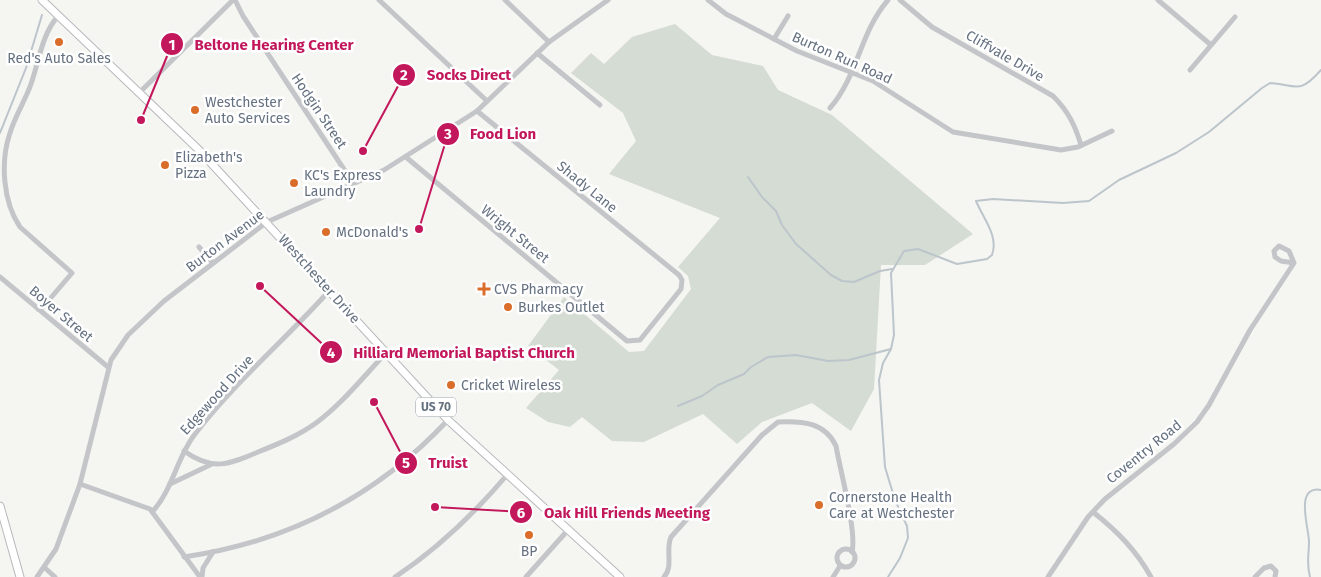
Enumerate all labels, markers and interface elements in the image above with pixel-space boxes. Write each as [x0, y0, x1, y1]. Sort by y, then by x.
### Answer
street label: Cliffvale Drive [963, 27, 1047, 85]
street label: Burton Run Road [789, 28, 895, 88]
callout: Beltone Hearing Center [160, 29, 364, 59]
marker: Red's Auto Sales [53, 36, 65, 48]
text: 1 [169, 36, 175, 54]
text: Beltone Hearing Center [195, 36, 354, 54]
place label: Red's Auto Sales [7, 50, 111, 67]
callout: Socks Direct [392, 60, 521, 90]
text: 2 [400, 66, 408, 84]
text: Socks Direct [427, 66, 511, 84]
street label: Hodgin Street [288, 70, 351, 153]
place label: Westchester Auto Services [205, 94, 290, 127]
marker: Westchester Auto Services [189, 104, 201, 116]
callout: Food Lion [435, 119, 547, 149]
text: 3 [443, 125, 452, 143]
text: Food Lion [470, 125, 536, 143]
place label: Elizabeth's Pizza [175, 149, 243, 182]
street label: Shady Lane [553, 158, 621, 216]
marker: Elizabeth's Pizza [159, 159, 171, 171]
place label: KC's Express Laundry [304, 167, 382, 200]
marker: KC's Express Laundry [288, 177, 300, 189]
street label: Wright Street [477, 201, 553, 267]
street label: Burton Avenue [183, 206, 267, 276]
place label: McDonald's [336, 224, 409, 241]
marker: McDonald's [320, 226, 332, 238]
street label: Westchester Drive [275, 231, 363, 327]
place label: CVS Pharmacy [494, 281, 583, 298]
street label: Boyer Street [26, 282, 97, 346]
marker: CVS Pharmacy [478, 283, 490, 295]
place label: Burkes Outlet [518, 299, 605, 316]
marker: Burkes Outlet [502, 301, 514, 313]
callout: Hilliard Memorial Baptist Church [318, 337, 585, 367]
text: 4 [327, 344, 336, 362]
text: Hilliard Memorial Baptist Church [353, 344, 575, 362]
street label: Edgewood Drive [177, 352, 257, 438]
place label: Cricket Wireless [461, 377, 561, 394]
marker: Cricket Wireless [445, 379, 457, 391]
road number: US 70 [416, 398, 456, 417]
street label: Coventry Road [1103, 417, 1185, 487]
callout: Truist [393, 448, 478, 478]
text: 5 [402, 454, 410, 472]
text: Truist [428, 454, 468, 472]
place label: Cornerstone Health Care at Westchester [829, 489, 955, 522]
callout: Oak Hill Friends Meeting [509, 497, 720, 527]
marker: Cornerstone Health Care at Westchester [813, 499, 825, 511]
text: 6 [517, 504, 526, 522]
text: Oak Hill Friends Meeting [544, 504, 711, 522]
marker: BP [523, 529, 535, 541]
place label: BP [521, 543, 537, 560]

